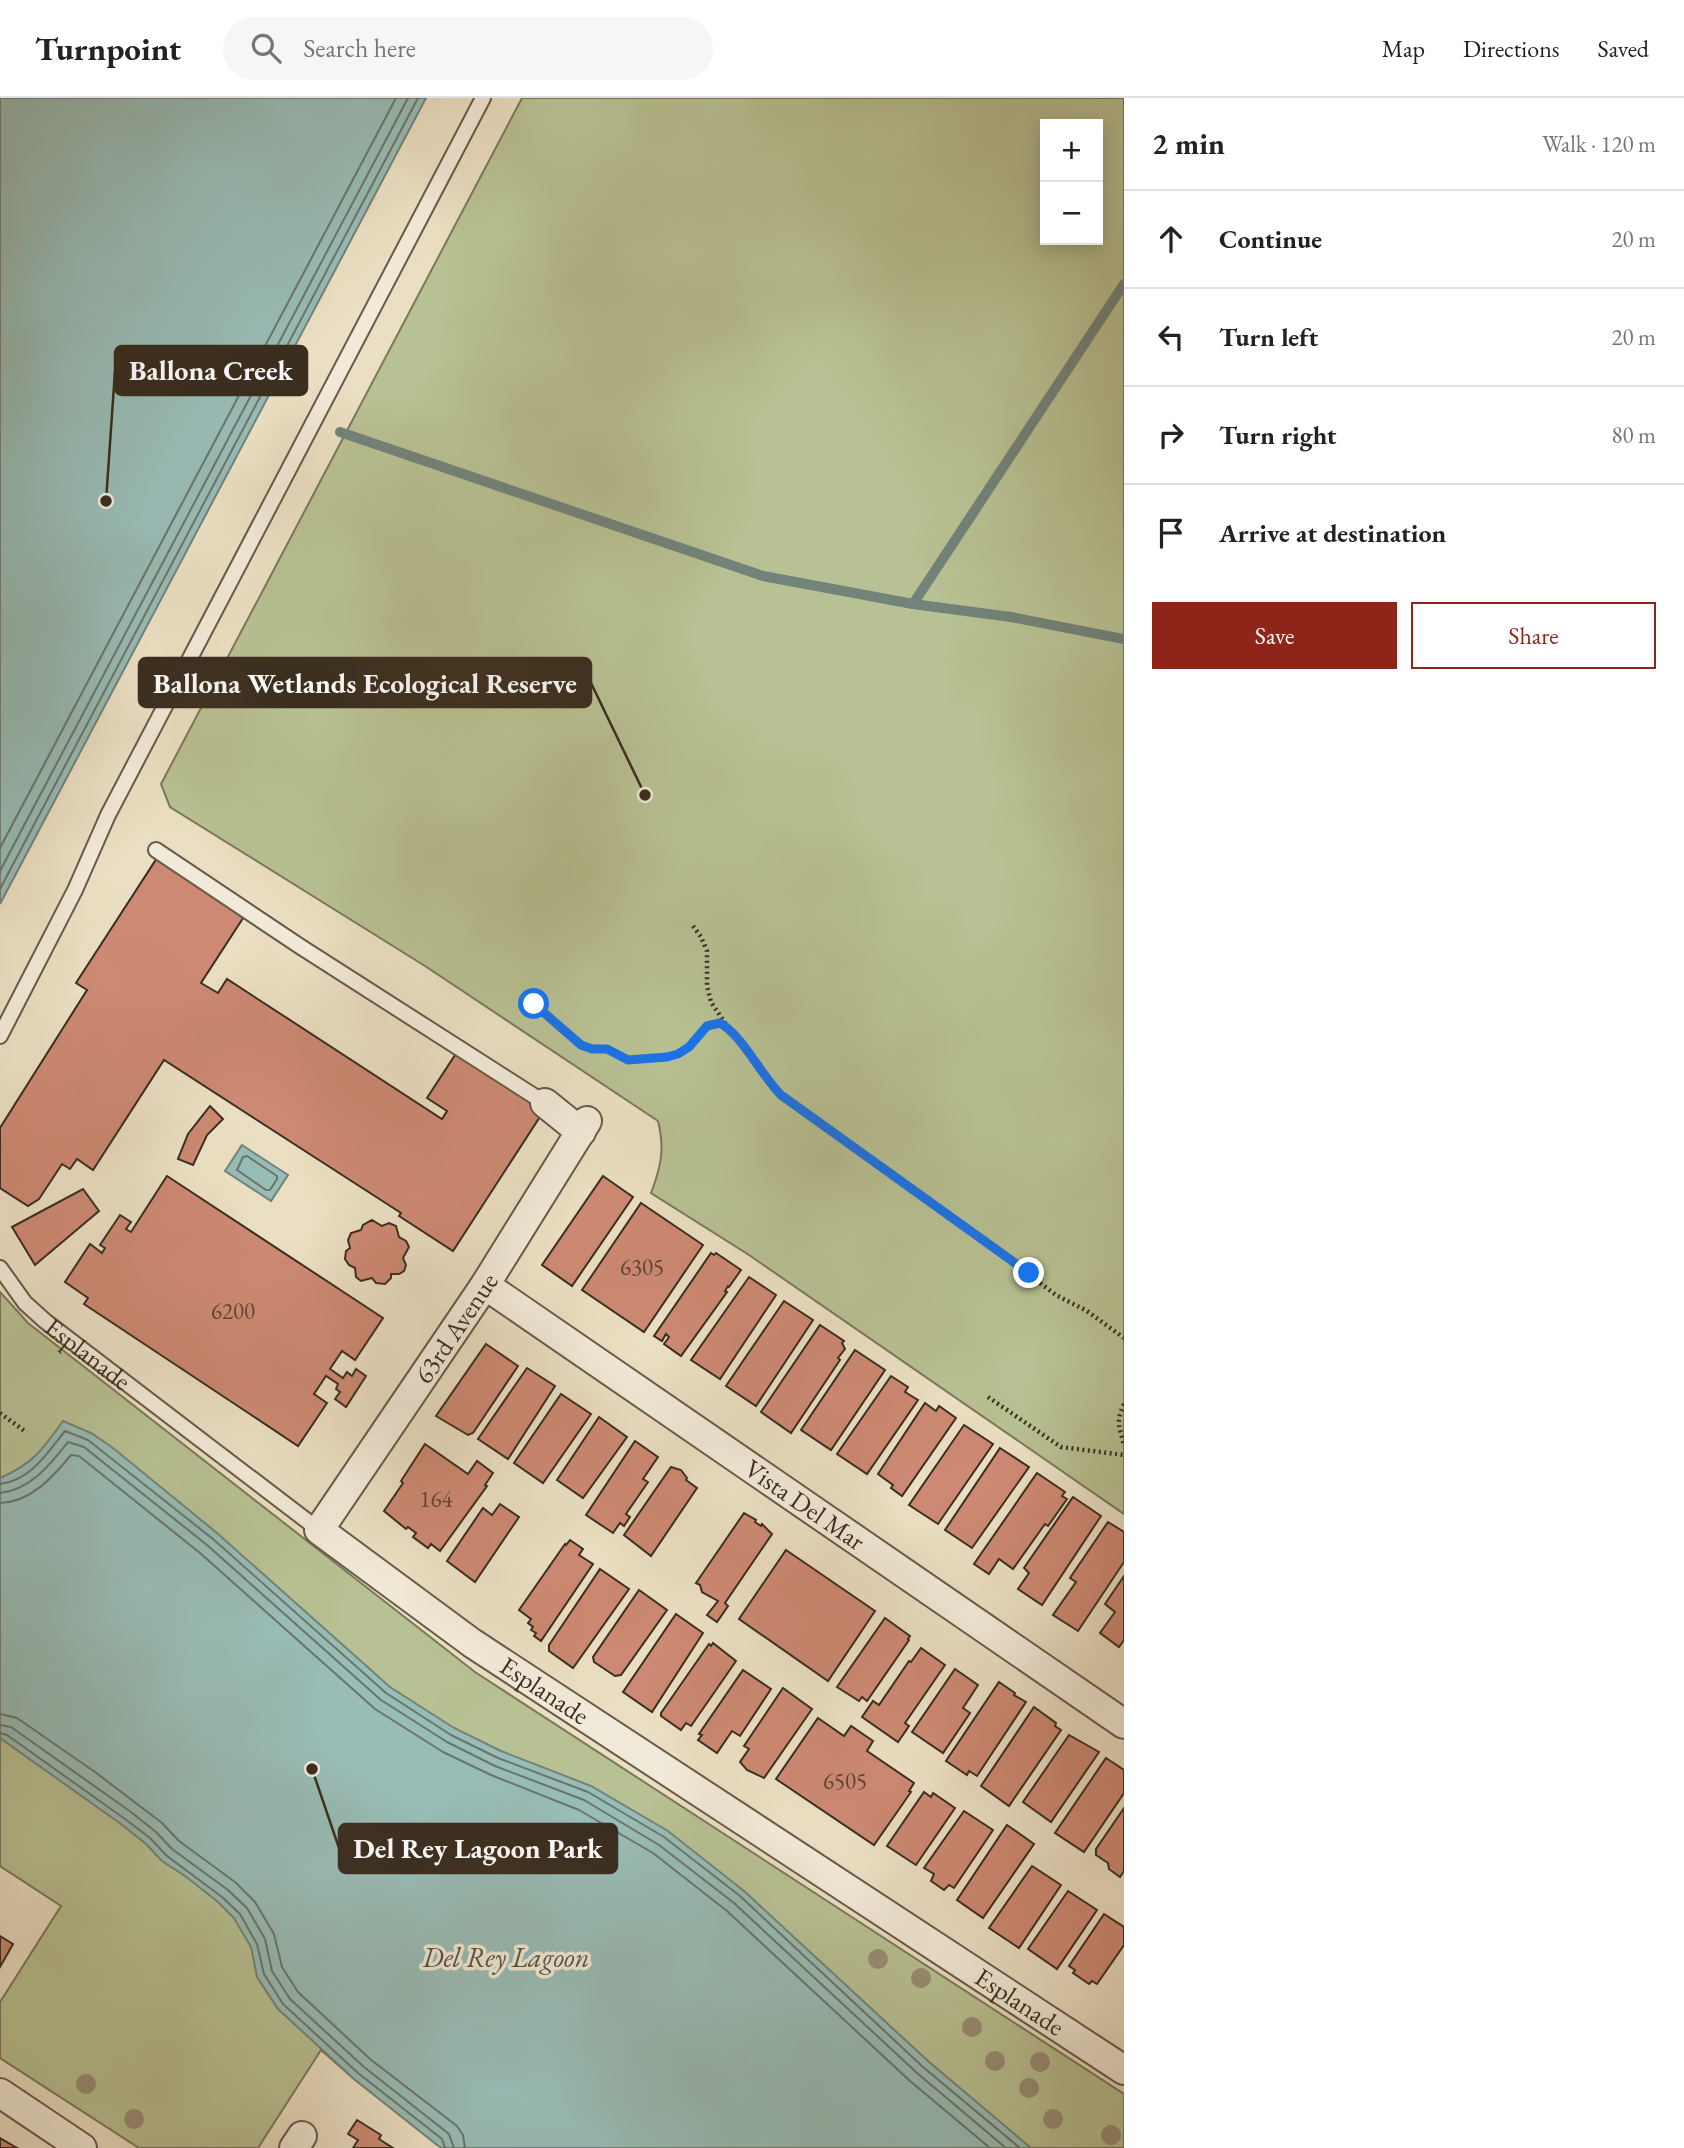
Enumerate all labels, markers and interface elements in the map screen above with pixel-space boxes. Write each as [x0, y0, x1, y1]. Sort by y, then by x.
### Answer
search box [223, 17, 713, 80]
text: Turnpoint [35, 27, 181, 70]
icon: search [247, 29, 285, 67]
text: Search here [303, 31, 416, 65]
text: Map [1382, 33, 1425, 64]
text: Directions [1463, 33, 1560, 64]
text: Saved [1598, 33, 1649, 64]
map controls [1040, 119, 1103, 245]
button: + [1040, 119, 1103, 182]
text: 2 min [1152, 124, 1225, 163]
text: Walk · 120 m [1542, 129, 1656, 159]
button: − [1040, 182, 1103, 245]
icon: ahead [1152, 220, 1190, 258]
text: Continue [1219, 222, 1322, 256]
text: 20 m [1611, 224, 1656, 254]
icon: left [1152, 318, 1190, 356]
text: Turn left [1219, 320, 1318, 354]
text: 20 m [1611, 322, 1656, 352]
callout: Ballona Creek [115, 346, 307, 395]
text: Ballona Creek [129, 352, 294, 388]
icon: right [1152, 416, 1190, 454]
text: Turn right [1219, 418, 1337, 452]
text: 80 m [1611, 420, 1656, 450]
icon: arrive [1152, 514, 1190, 552]
text: Arrive at destination [1219, 516, 1446, 550]
button: Save [1152, 602, 1397, 669]
button: Share [1411, 602, 1656, 669]
callout: Ballona Wetlands Ecological Reserve [139, 658, 591, 707]
text: Ballona Wetlands Ecological Reserve [153, 665, 577, 701]
route start [518, 988, 549, 1019]
house number: 6305 [620, 1252, 664, 1282]
route end [1013, 1257, 1044, 1288]
street label: 63rd Avenue [407, 1266, 505, 1390]
house number: 6200 [211, 1296, 255, 1326]
street label: Esplanade [38, 1310, 138, 1398]
street label: Vista Del Mar [738, 1451, 872, 1558]
house number: 164 [419, 1484, 454, 1514]
street label: Esplanade [493, 1649, 596, 1732]
house number: 6505 [823, 1766, 867, 1796]
callout: Del Rey Lagoon Park [339, 1824, 617, 1873]
text: Del Rey Lagoon Park [353, 1830, 603, 1866]
water label: Del Rey Lagoon [422, 1939, 589, 1975]
street label: Esplanade [968, 1960, 1071, 2043]

